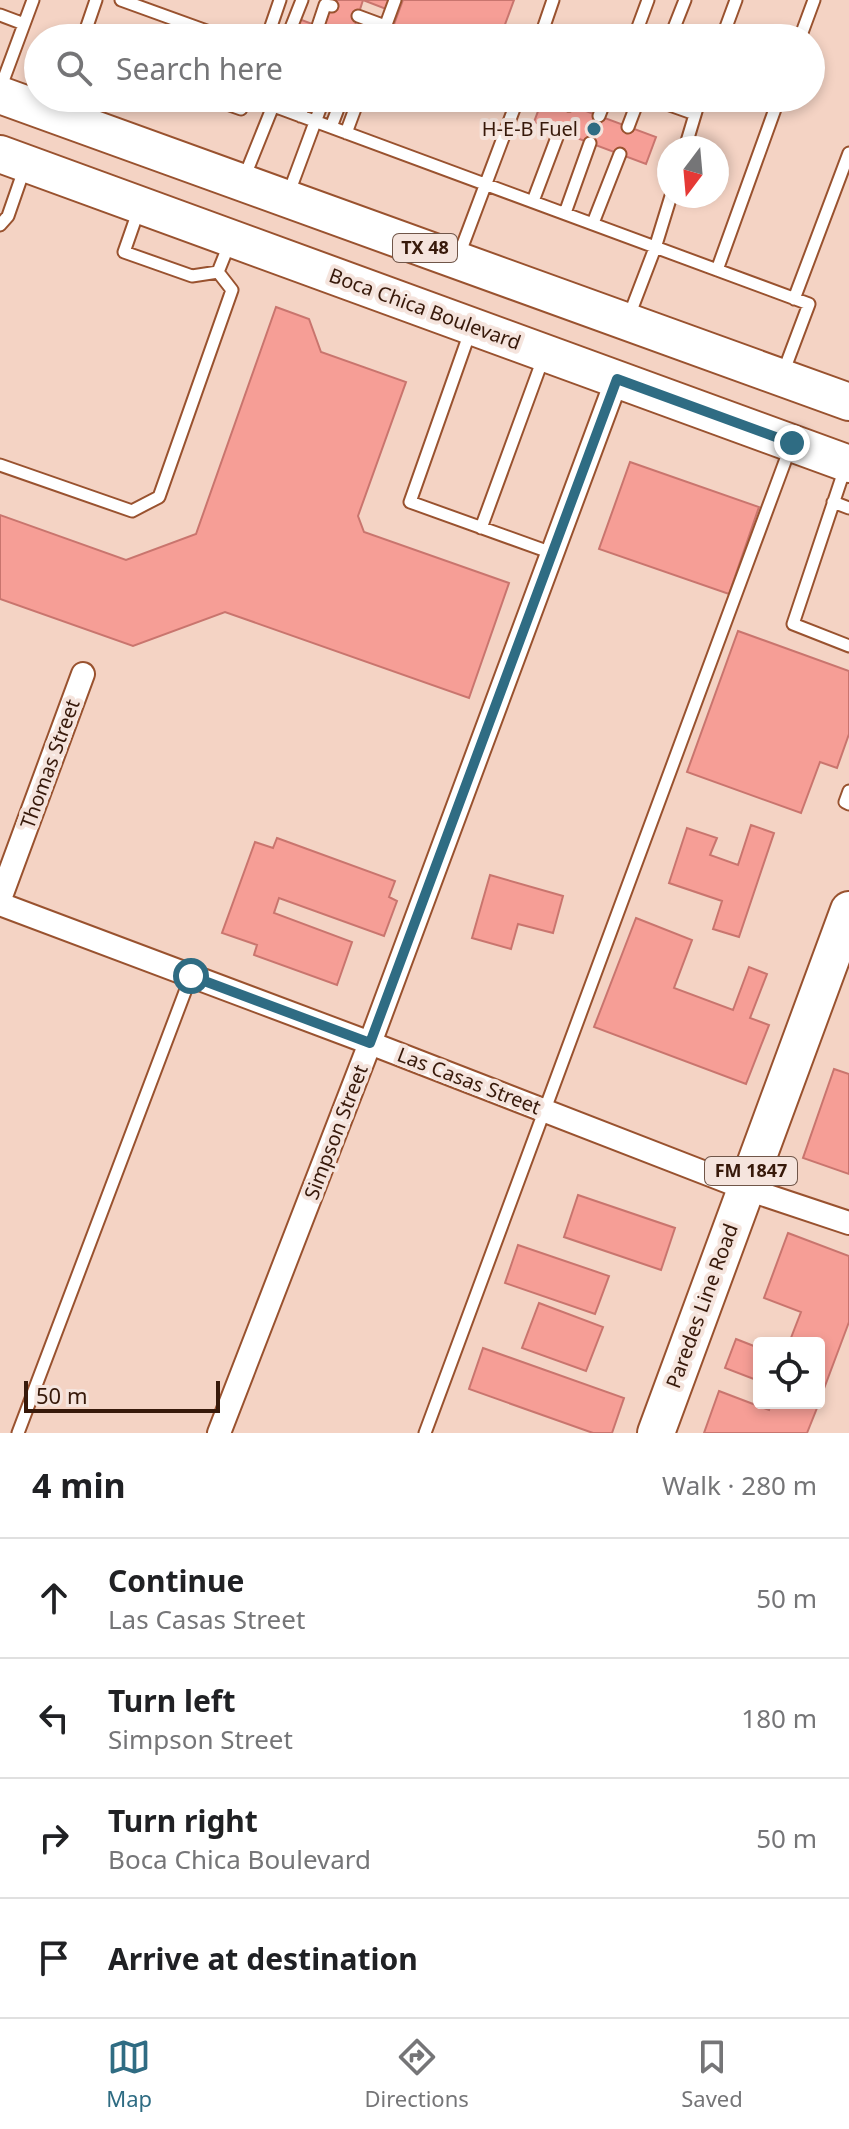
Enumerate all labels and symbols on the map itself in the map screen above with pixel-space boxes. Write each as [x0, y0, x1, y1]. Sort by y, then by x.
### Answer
place label: H-E-B Fuel [482, 115, 578, 142]
marker: H-E-B Fuel [585, 120, 603, 138]
north arrow [657, 136, 729, 208]
road number: TX 48 [393, 234, 457, 262]
street label: Boca Chica Boulevard [325, 261, 525, 356]
route end [774, 425, 810, 461]
street label: Thomas Street [14, 695, 85, 832]
route start [173, 958, 209, 994]
street label: Las Casas Street [393, 1041, 545, 1120]
street label: Simpson Street [297, 1061, 374, 1203]
road number: FM 1847 [705, 1157, 797, 1185]
street label: Paredes Line Road [659, 1220, 744, 1392]
scale bar [24, 1377, 220, 1413]

